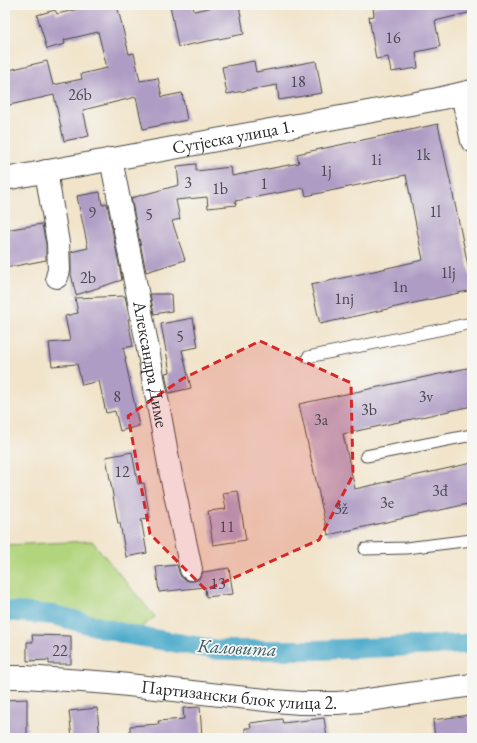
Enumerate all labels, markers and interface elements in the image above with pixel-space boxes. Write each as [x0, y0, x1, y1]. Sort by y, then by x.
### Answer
house number: 16 [385, 27, 401, 48]
house number: 18 [290, 71, 306, 92]
house number: 26b [68, 84, 92, 105]
street label: Сутјеска улица 1. [170, 114, 296, 159]
house number: 1k [415, 144, 431, 165]
house number: 1i [370, 149, 382, 170]
house number: 1j [320, 160, 332, 181]
house number: 3 [184, 172, 192, 193]
house number: 1 [260, 173, 268, 194]
house number: 1b [212, 178, 228, 199]
house number: 1l [429, 201, 441, 222]
house number: 9 [88, 202, 96, 223]
house number: 5 [145, 204, 153, 225]
house number: 1lj [440, 262, 456, 283]
house number: 2b [80, 267, 96, 288]
house number: 1n [392, 276, 409, 297]
house number: 1nj [334, 288, 354, 309]
street label: Александра Диме [128, 298, 174, 429]
house number: 5 [176, 326, 184, 347]
house number: 8 [113, 386, 121, 407]
house number: 3v [419, 386, 434, 407]
house number: 3b [361, 399, 377, 420]
house number: 3a [314, 409, 329, 430]
house number: 12 [114, 461, 130, 482]
house number: 3đ [432, 480, 449, 501]
house number: 3e [380, 492, 394, 513]
house number: 3ž [334, 498, 348, 519]
house number: 11 [219, 516, 235, 537]
house number: 13 [210, 573, 226, 594]
water label: Каловита [196, 633, 277, 662]
house number: 22 [52, 640, 68, 661]
street label: Партизански блок улица 2. [140, 674, 337, 714]

